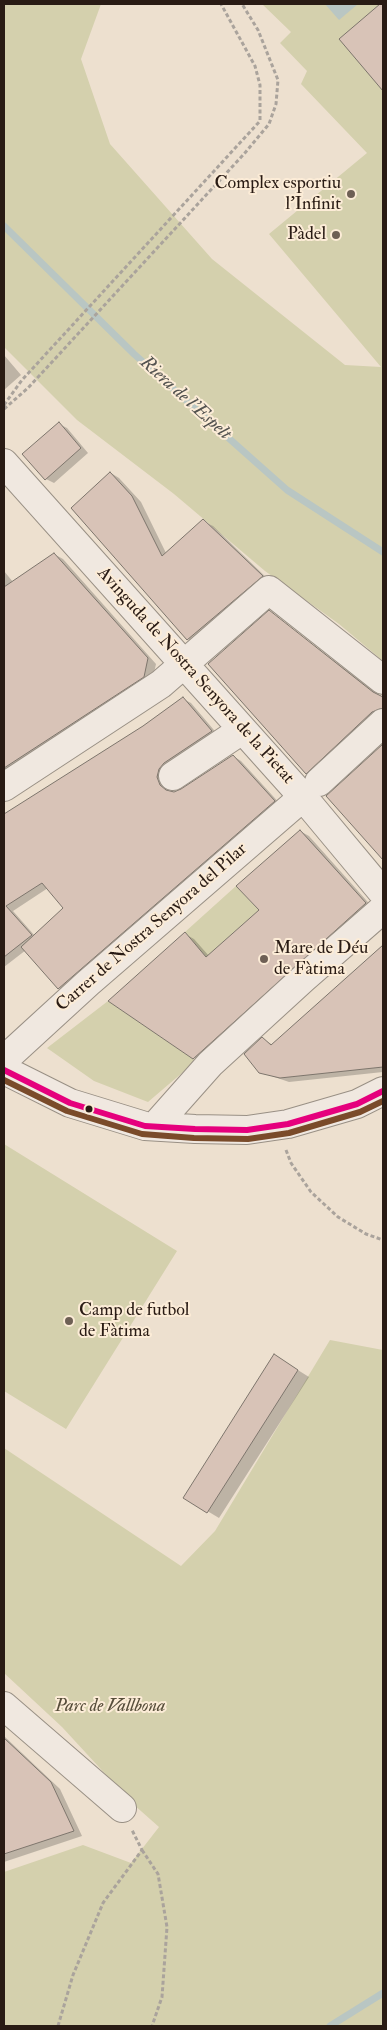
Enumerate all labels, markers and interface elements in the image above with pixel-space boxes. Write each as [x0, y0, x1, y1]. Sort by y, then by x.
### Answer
place label: Complex esportiu l'Infinit [214, 173, 341, 215]
marker: Complex esportiu l'Infinit [345, 188, 357, 200]
place label: Pàdel [287, 224, 326, 246]
marker: Pàdel [330, 229, 342, 241]
water label: Riera de l'Espelt [135, 352, 235, 446]
street label: Avinguda de Nostra Senyora de la Pietat [92, 563, 298, 789]
street label: Carrer de Nostra Senyora del Pilar [52, 839, 252, 1017]
place label: Mare de Déu de Fàtima [274, 938, 368, 981]
marker: Mare de Déu de Fàtima [258, 953, 270, 965]
unlabelled marker [84, 1104, 94, 1114]
place label: Camp de futbol de Fàtima [79, 1300, 189, 1342]
marker: Camp de futbol de Fàtima [63, 1315, 75, 1327]
park label: Parc de Vallbona [55, 1696, 165, 1718]

